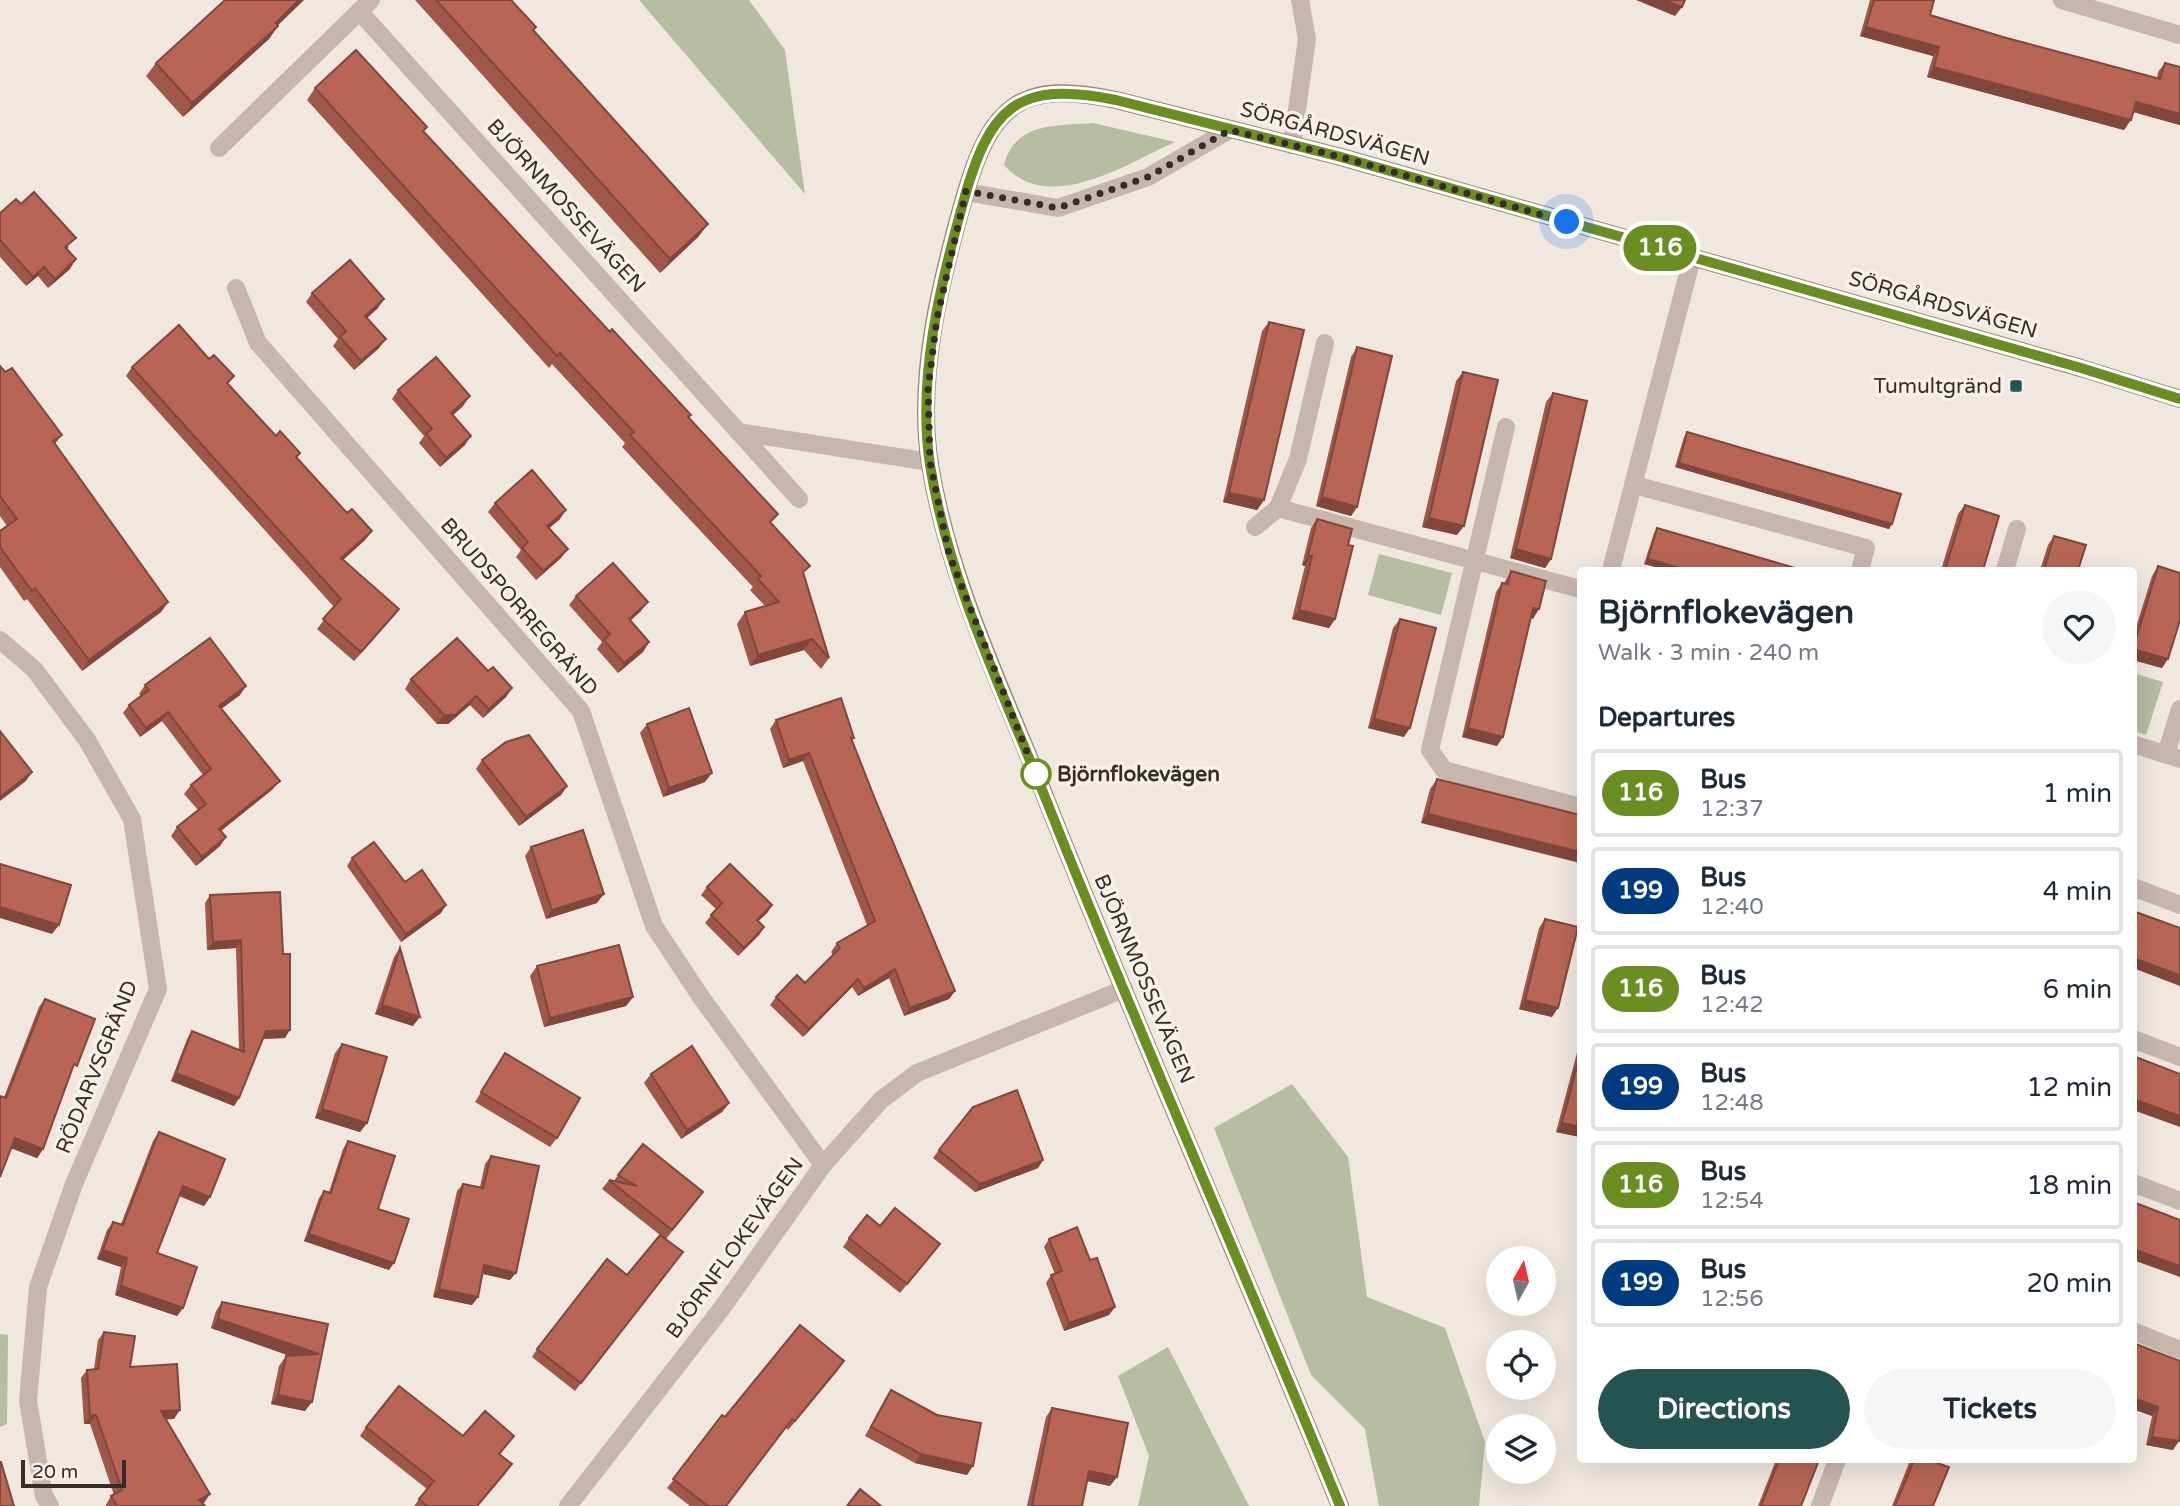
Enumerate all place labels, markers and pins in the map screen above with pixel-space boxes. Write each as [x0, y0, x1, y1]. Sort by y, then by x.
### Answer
place label: Tumultgränd [1873, 374, 2002, 399]
marker: Tumultgränd [2008, 378, 2024, 394]
marker: Björnflokevägen [1021, 759, 1051, 789]
place label: Björnflokevägen [1057, 762, 1220, 787]

